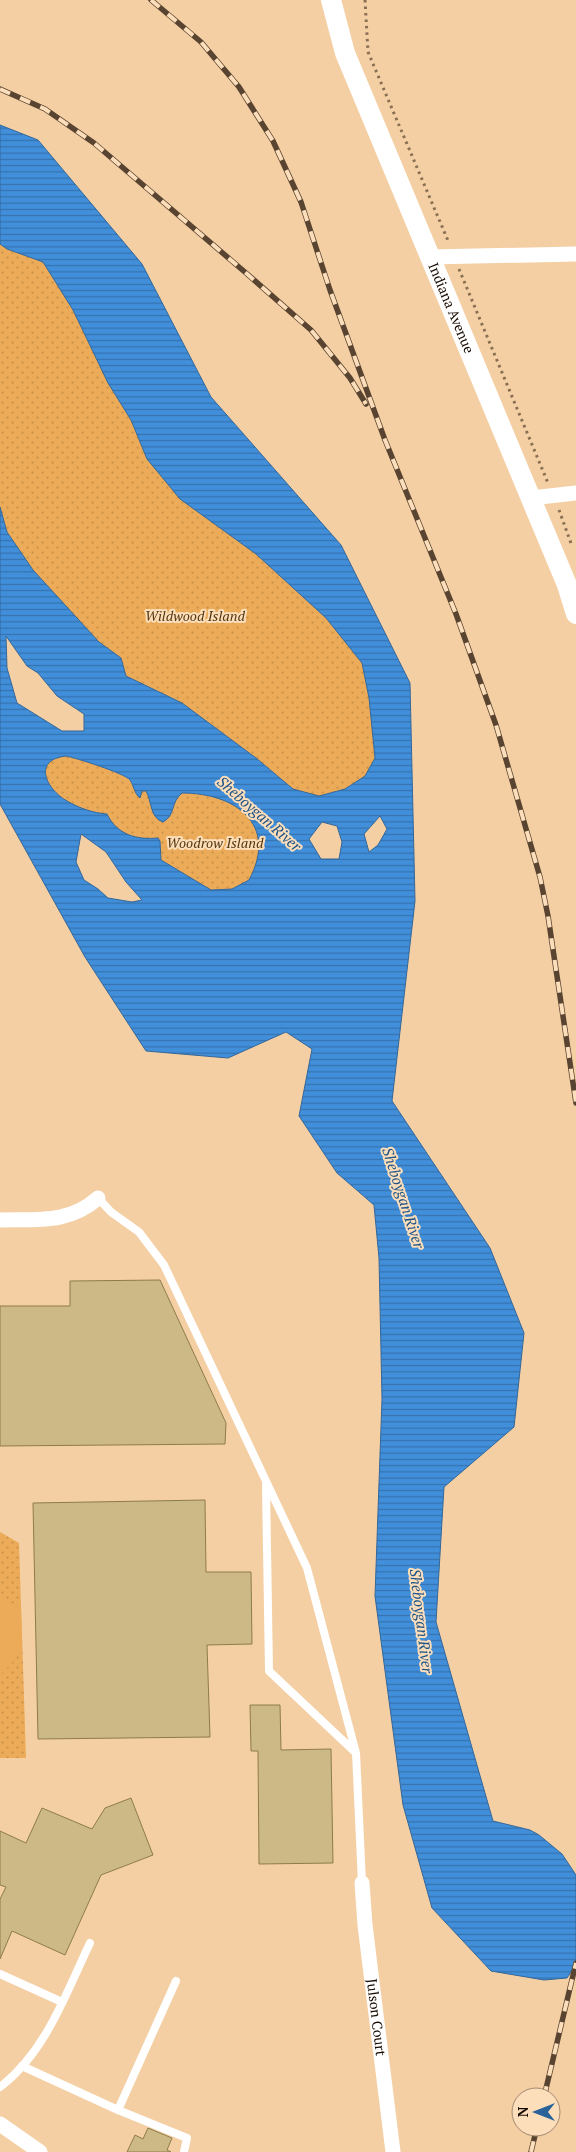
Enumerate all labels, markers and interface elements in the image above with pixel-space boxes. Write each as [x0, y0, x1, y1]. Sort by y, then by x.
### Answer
street label: Indiana Avenue [424, 259, 479, 356]
park label: Wildwood Island [145, 606, 246, 625]
water label: Sheboygan River [213, 771, 307, 856]
park label: Woodrow Island [167, 833, 264, 852]
water label: Sheboygan River [378, 1145, 430, 1252]
water label: Sheboygan River [406, 1568, 438, 1675]
street label: Julson Court [363, 1977, 391, 2058]
north arrow [511, 2087, 561, 2137]
text: N [513, 2106, 532, 2117]

